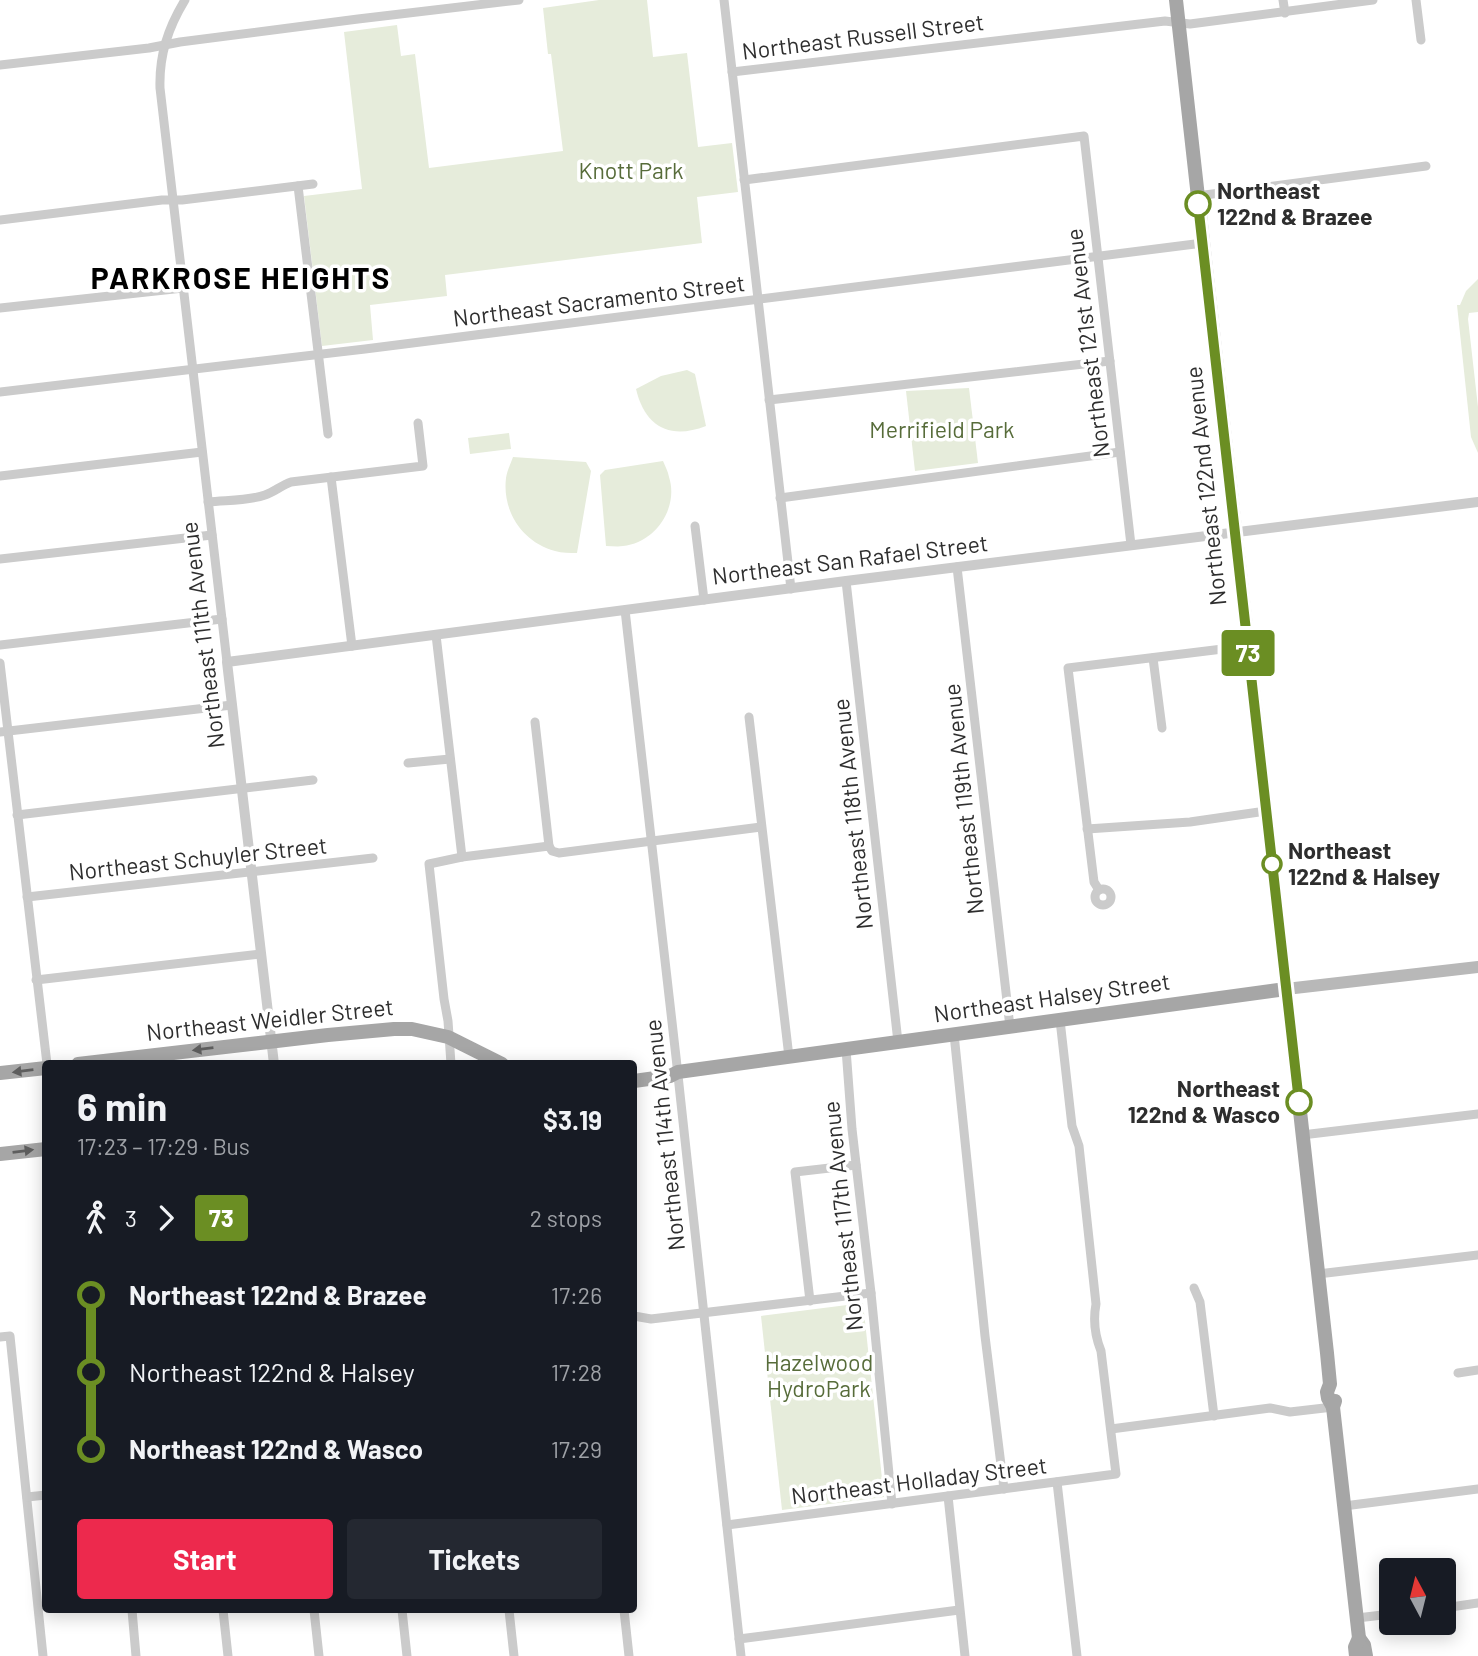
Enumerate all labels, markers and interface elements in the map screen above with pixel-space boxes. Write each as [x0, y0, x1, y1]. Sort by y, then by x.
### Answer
street label: Northeast Russell Street [740, 7, 986, 65]
park label: Knott Park [578, 156, 684, 184]
place label: Northeast 122nd & Brazee [1217, 176, 1373, 230]
marker: Northeast 122nd & Brazee [1185, 191, 1211, 217]
street label: Northeast 121st Avenue [1059, 227, 1115, 459]
district label: PARKROSE HEIGHTS [91, 259, 391, 295]
street label: Northeast Sacramento Street [451, 268, 746, 332]
street label: Northeast 122nd Avenue [1179, 365, 1231, 607]
park label: Merrifield Park [869, 415, 1015, 443]
street label: Northeast 111th Avenue [174, 520, 230, 750]
street label: Northeast San Rafael Street [710, 528, 989, 590]
line badge: 73 [1216, 630, 1280, 676]
text: 73 [1236, 638, 1260, 667]
street label: Northeast 119th Avenue [937, 682, 989, 916]
street label: Northeast 118th Avenue [826, 697, 878, 931]
street label: Northeast Schuyler Street [67, 831, 328, 885]
place label: Northeast 122nd & Halsey [1288, 836, 1441, 890]
marker: Northeast 122nd & Halsey [1262, 854, 1282, 874]
street label: Northeast Halsey Street [932, 967, 1172, 1027]
street label: Northeast Weidler Street [145, 992, 395, 1046]
street label: Northeast 114th Avenue [638, 1018, 690, 1252]
one-way arrow [192, 1044, 214, 1055]
one-way arrow [12, 1065, 34, 1076]
place label: Northeast 122nd & Wasco [1128, 1074, 1280, 1128]
text: 6 min [77, 1083, 167, 1129]
marker: Northeast 122nd & Wasco [1286, 1089, 1312, 1115]
street label: Northeast 117th Avenue [816, 1100, 868, 1332]
text: $3.19 [543, 1104, 602, 1135]
text: 17:23 – 17:29 · Bus [77, 1132, 250, 1160]
one-way arrow [12, 1146, 34, 1157]
icon: walk [77, 1199, 115, 1237]
icon: forward [147, 1199, 185, 1237]
text: 73 [209, 1203, 234, 1232]
text: 3 [125, 1204, 137, 1232]
text: 2 stops [530, 1204, 602, 1232]
text: Northeast 122nd & Brazee [129, 1279, 427, 1310]
text: 17:26 [551, 1281, 602, 1309]
park label: Hazelwood HydroPark [765, 1348, 873, 1402]
text: Northeast 122nd & Halsey [129, 1356, 415, 1387]
text: 17:28 [551, 1358, 602, 1386]
text: Northeast 122nd & Wasco [129, 1433, 423, 1464]
text: 17:29 [551, 1435, 602, 1463]
street label: Northeast Holladay Street [789, 1450, 1048, 1510]
button: Start [77, 1519, 333, 1599]
button: Tickets [347, 1519, 602, 1599]
north arrow [1379, 1558, 1456, 1634]
map controls [1379, 1558, 1456, 1635]

